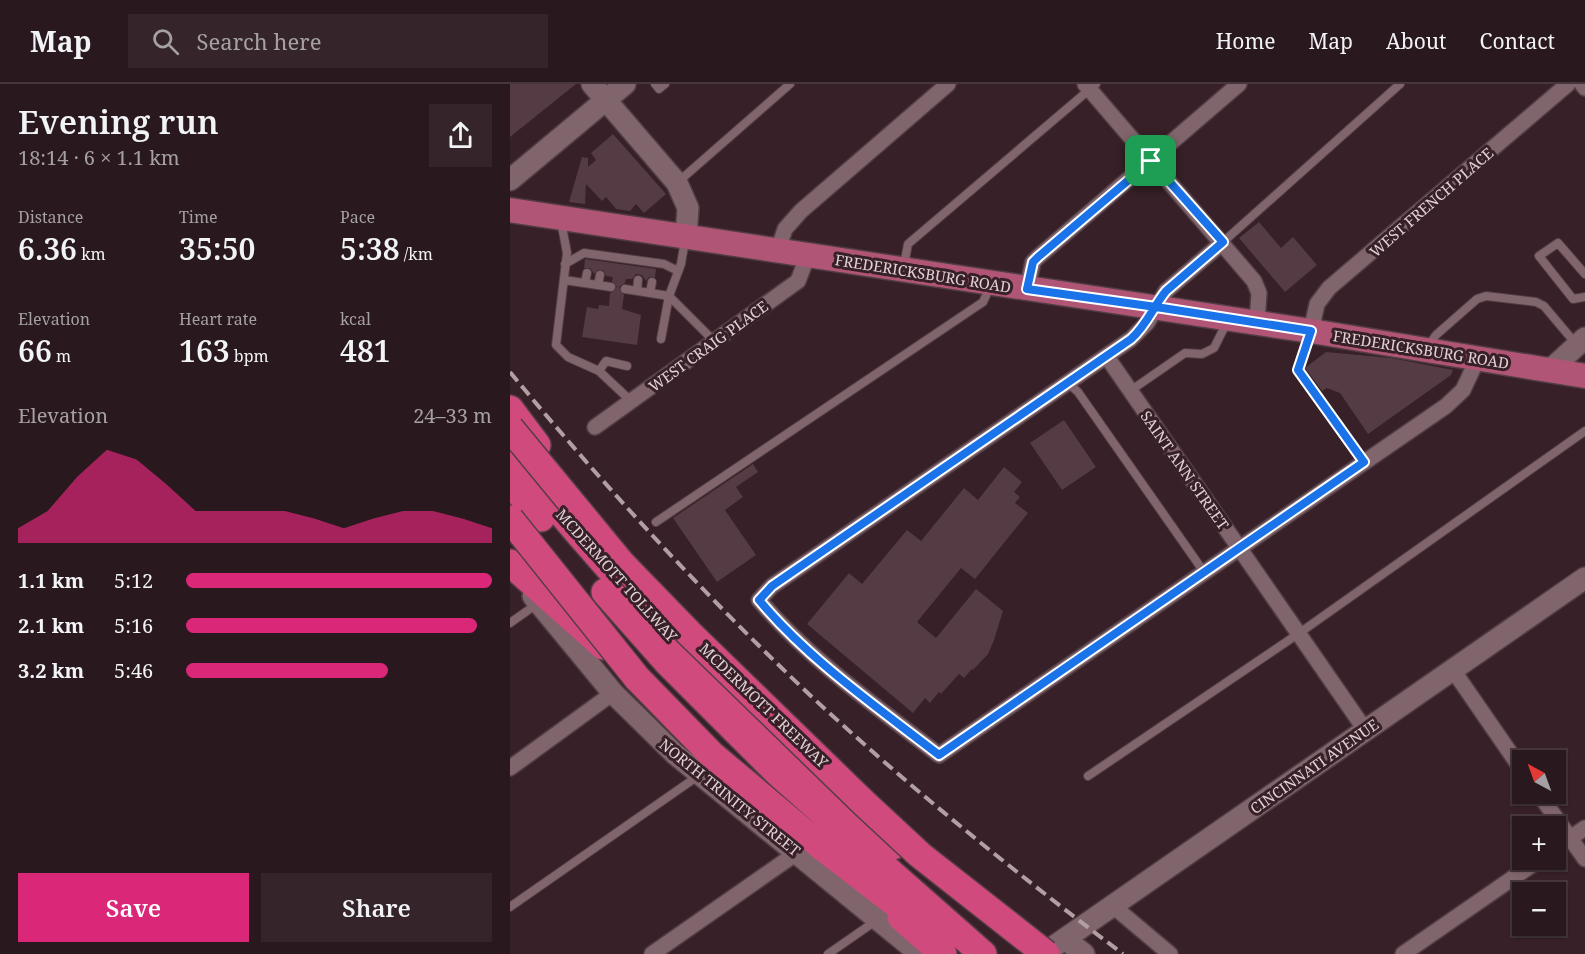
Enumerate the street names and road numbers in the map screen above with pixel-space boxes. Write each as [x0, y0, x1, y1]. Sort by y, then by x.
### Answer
street label: WEST FRENCH PLACE [1365, 143, 1497, 261]
street label: FREDERICKSBURG ROAD [833, 249, 1013, 297]
street label: WEST CRAIG PLACE [644, 296, 772, 396]
street label: FREDERICKSBURG ROAD [1331, 325, 1511, 373]
street label: SAINT ANN STREET [1136, 407, 1234, 533]
street label: MCDERMOTT TOLLWAY [552, 504, 682, 646]
street label: MCDERMOTT FREEWAY [695, 638, 833, 772]
street label: CINCINNATI AVENUE [1246, 714, 1382, 818]
street label: NORTH TRINITY STREET [655, 734, 805, 860]

